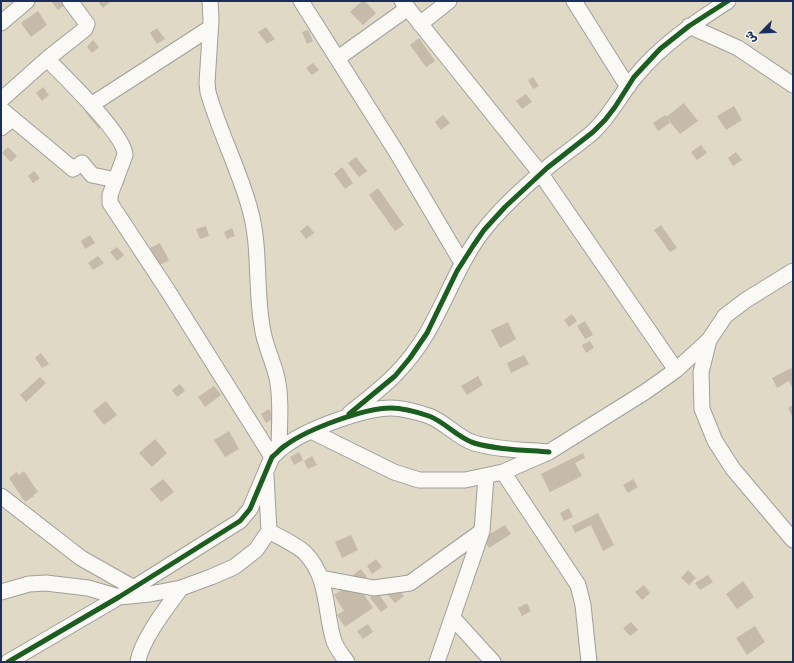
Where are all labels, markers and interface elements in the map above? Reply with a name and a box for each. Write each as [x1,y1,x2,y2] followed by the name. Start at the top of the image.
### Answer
[742,12,782,52] north arrow
[741,29,760,46] text: ش

